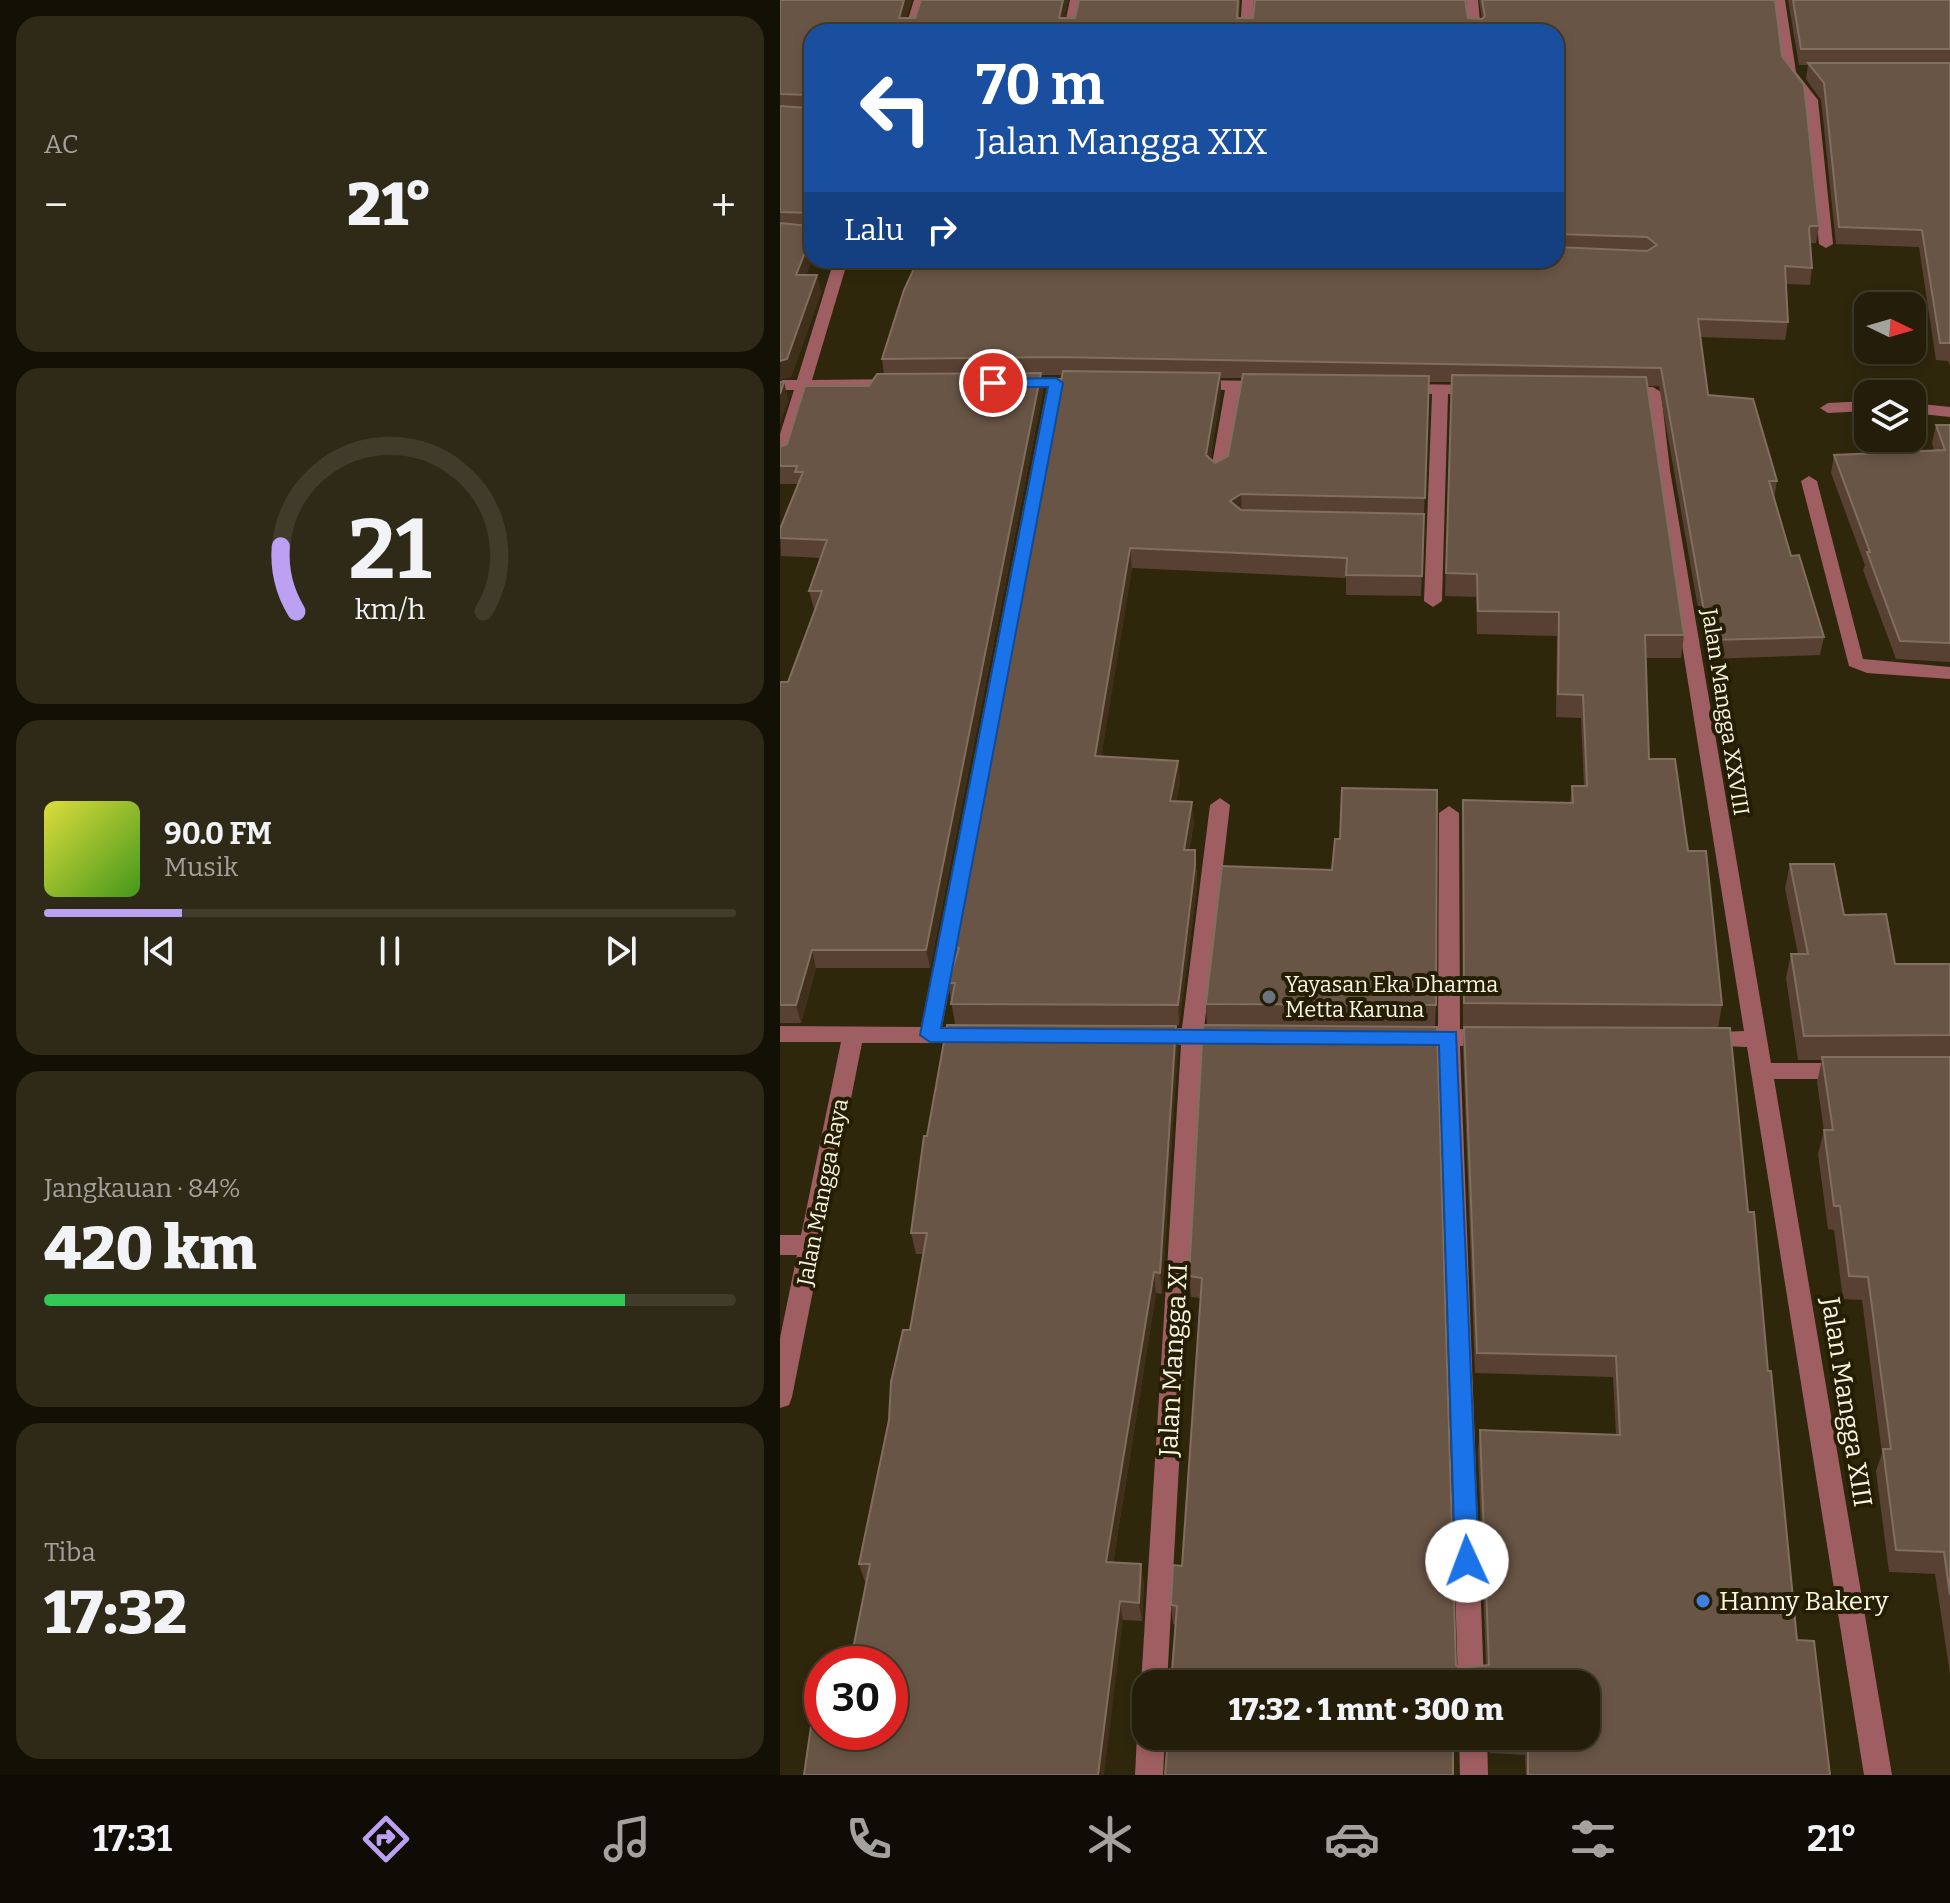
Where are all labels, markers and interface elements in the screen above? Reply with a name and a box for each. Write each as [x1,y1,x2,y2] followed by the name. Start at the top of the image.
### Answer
[976,52,1104,119] text: 70 m
[844,56,948,160] icon: left
[976,120,1268,164] text: Jalan Mangga XIX
[44,129,79,160] text: AC
[347,169,432,241] text: 21°
[44,179,68,232] text: −
[711,179,736,232] text: +
[920,208,964,252] icon: right
[844,212,904,248] text: Lalu
[1854,292,1926,364] north arrow
[1854,292,1926,452] map controls
[959,349,1027,417] pin
[971,361,1015,405] icon: arrive
[1854,380,1926,452] button: layers
[349,499,431,599] text: 21
[355,592,426,627] text: km/h
[1696,606,1755,817] street label: Jalan Mangga XXVIII
[164,816,272,852] text: 90.0 FM
[164,852,238,883] text: Musik
[137,929,181,973] icon: previous
[368,929,412,973] icon: pause
[599,929,643,973] icon: next
[1285,971,1498,1023] place label: Yayasan Eka Dharma Metta Karuna
[1260,988,1278,1006] marker: Yayasan Eka Dharma Metta Karuna
[791,1096,854,1289] street label: Jalan Mangga Raya
[44,1173,241,1204] text: Jangkauan · 84%
[44,1213,257,1285] text: 420 km
[1153,1263,1194,1458] street label: Jalan Mangga XI
[1814,1294,1878,1509] street label: Jalan Mangga XIII
[1425,1519,1509,1603] position arrow
[44,1537,96,1568] text: Tiba
[44,1577,187,1649] text: 17:32
[1719,1586,1889,1617] place label: Hanny Bakery
[1694,1592,1712,1610] marker: Hanny Bakery
[804,1646,908,1750] speed limit sign: 30
[1229,1692,1503,1728] text: 17:32 · 1 mnt · 300 m
[358,1811,414,1867] icon: directions
[599,1811,655,1867] icon: music
[841,1811,897,1867] icon: phone
[1082,1811,1138,1867] icon: climate
[1324,1811,1380,1867] icon: car
[1565,1811,1621,1867] icon: filters
[93,1817,172,1861] text: 17:31
[1807,1817,1857,1861] text: 21°

